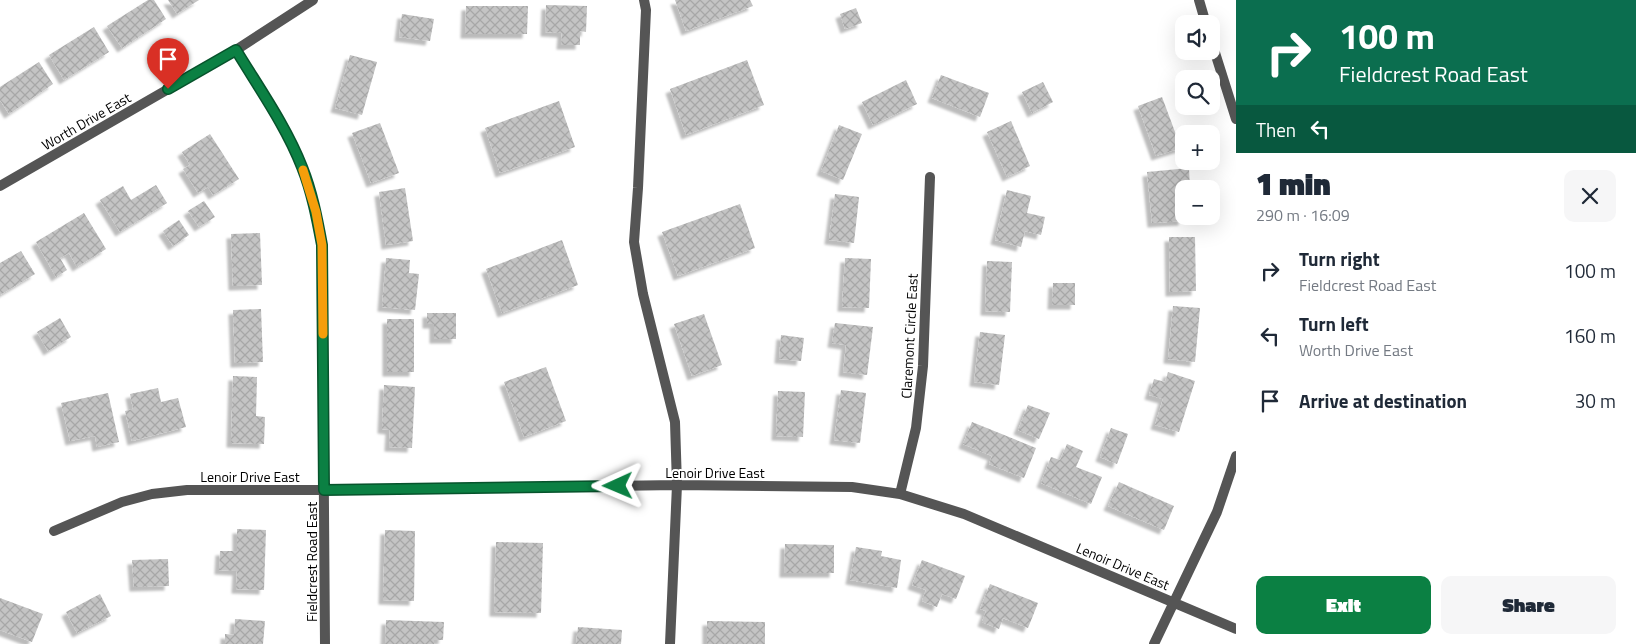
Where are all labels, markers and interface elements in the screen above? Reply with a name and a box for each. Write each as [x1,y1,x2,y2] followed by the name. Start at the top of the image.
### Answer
[1339,9,1435,63] text: 100 m
[1175,15,1220,225] map controls
[1175,15,1220,60] button: sound
[1256,20,1321,85] icon: right
[147,38,189,89] pin
[154,45,182,73] icon: arrive
[1339,57,1528,91] text: Fieldcrest Road East
[1175,70,1220,115] button: search
[38,87,135,155] street label: Worth Drive East
[1256,115,1296,144] text: Then
[1306,115,1334,143] icon: left
[1175,125,1220,170] button: +
[1256,161,1331,207] text: 1 min
[1564,170,1616,222] button: close
[1175,180,1220,225] button: −
[1256,203,1350,227] text: 290 m · 16:09
[1299,244,1380,273] text: Turn right
[1564,256,1616,285] text: 100 m
[1256,257,1284,285] icon: right
[895,273,923,399] street label: Claremont Circle East
[1299,273,1436,297] text: Fieldcrest Road East
[1299,309,1369,338] text: Turn left
[1564,321,1616,350] text: 160 m
[1256,322,1284,350] icon: left
[1299,338,1413,362] text: Worth Drive East
[1299,386,1467,415] text: Arrive at destination
[1575,386,1616,415] text: 30 m
[1256,387,1284,415] icon: arrive
[591,459,643,511] position arrow
[665,462,765,483] street label: Lenoir Drive East
[200,466,300,487] street label: Lenoir Drive East
[301,502,322,622] street label: Fieldcrest Road East
[1073,537,1173,595] street label: Lenoir Drive East
[1256,576,1431,634] button: Exit
[1441,576,1616,634] button: Share

